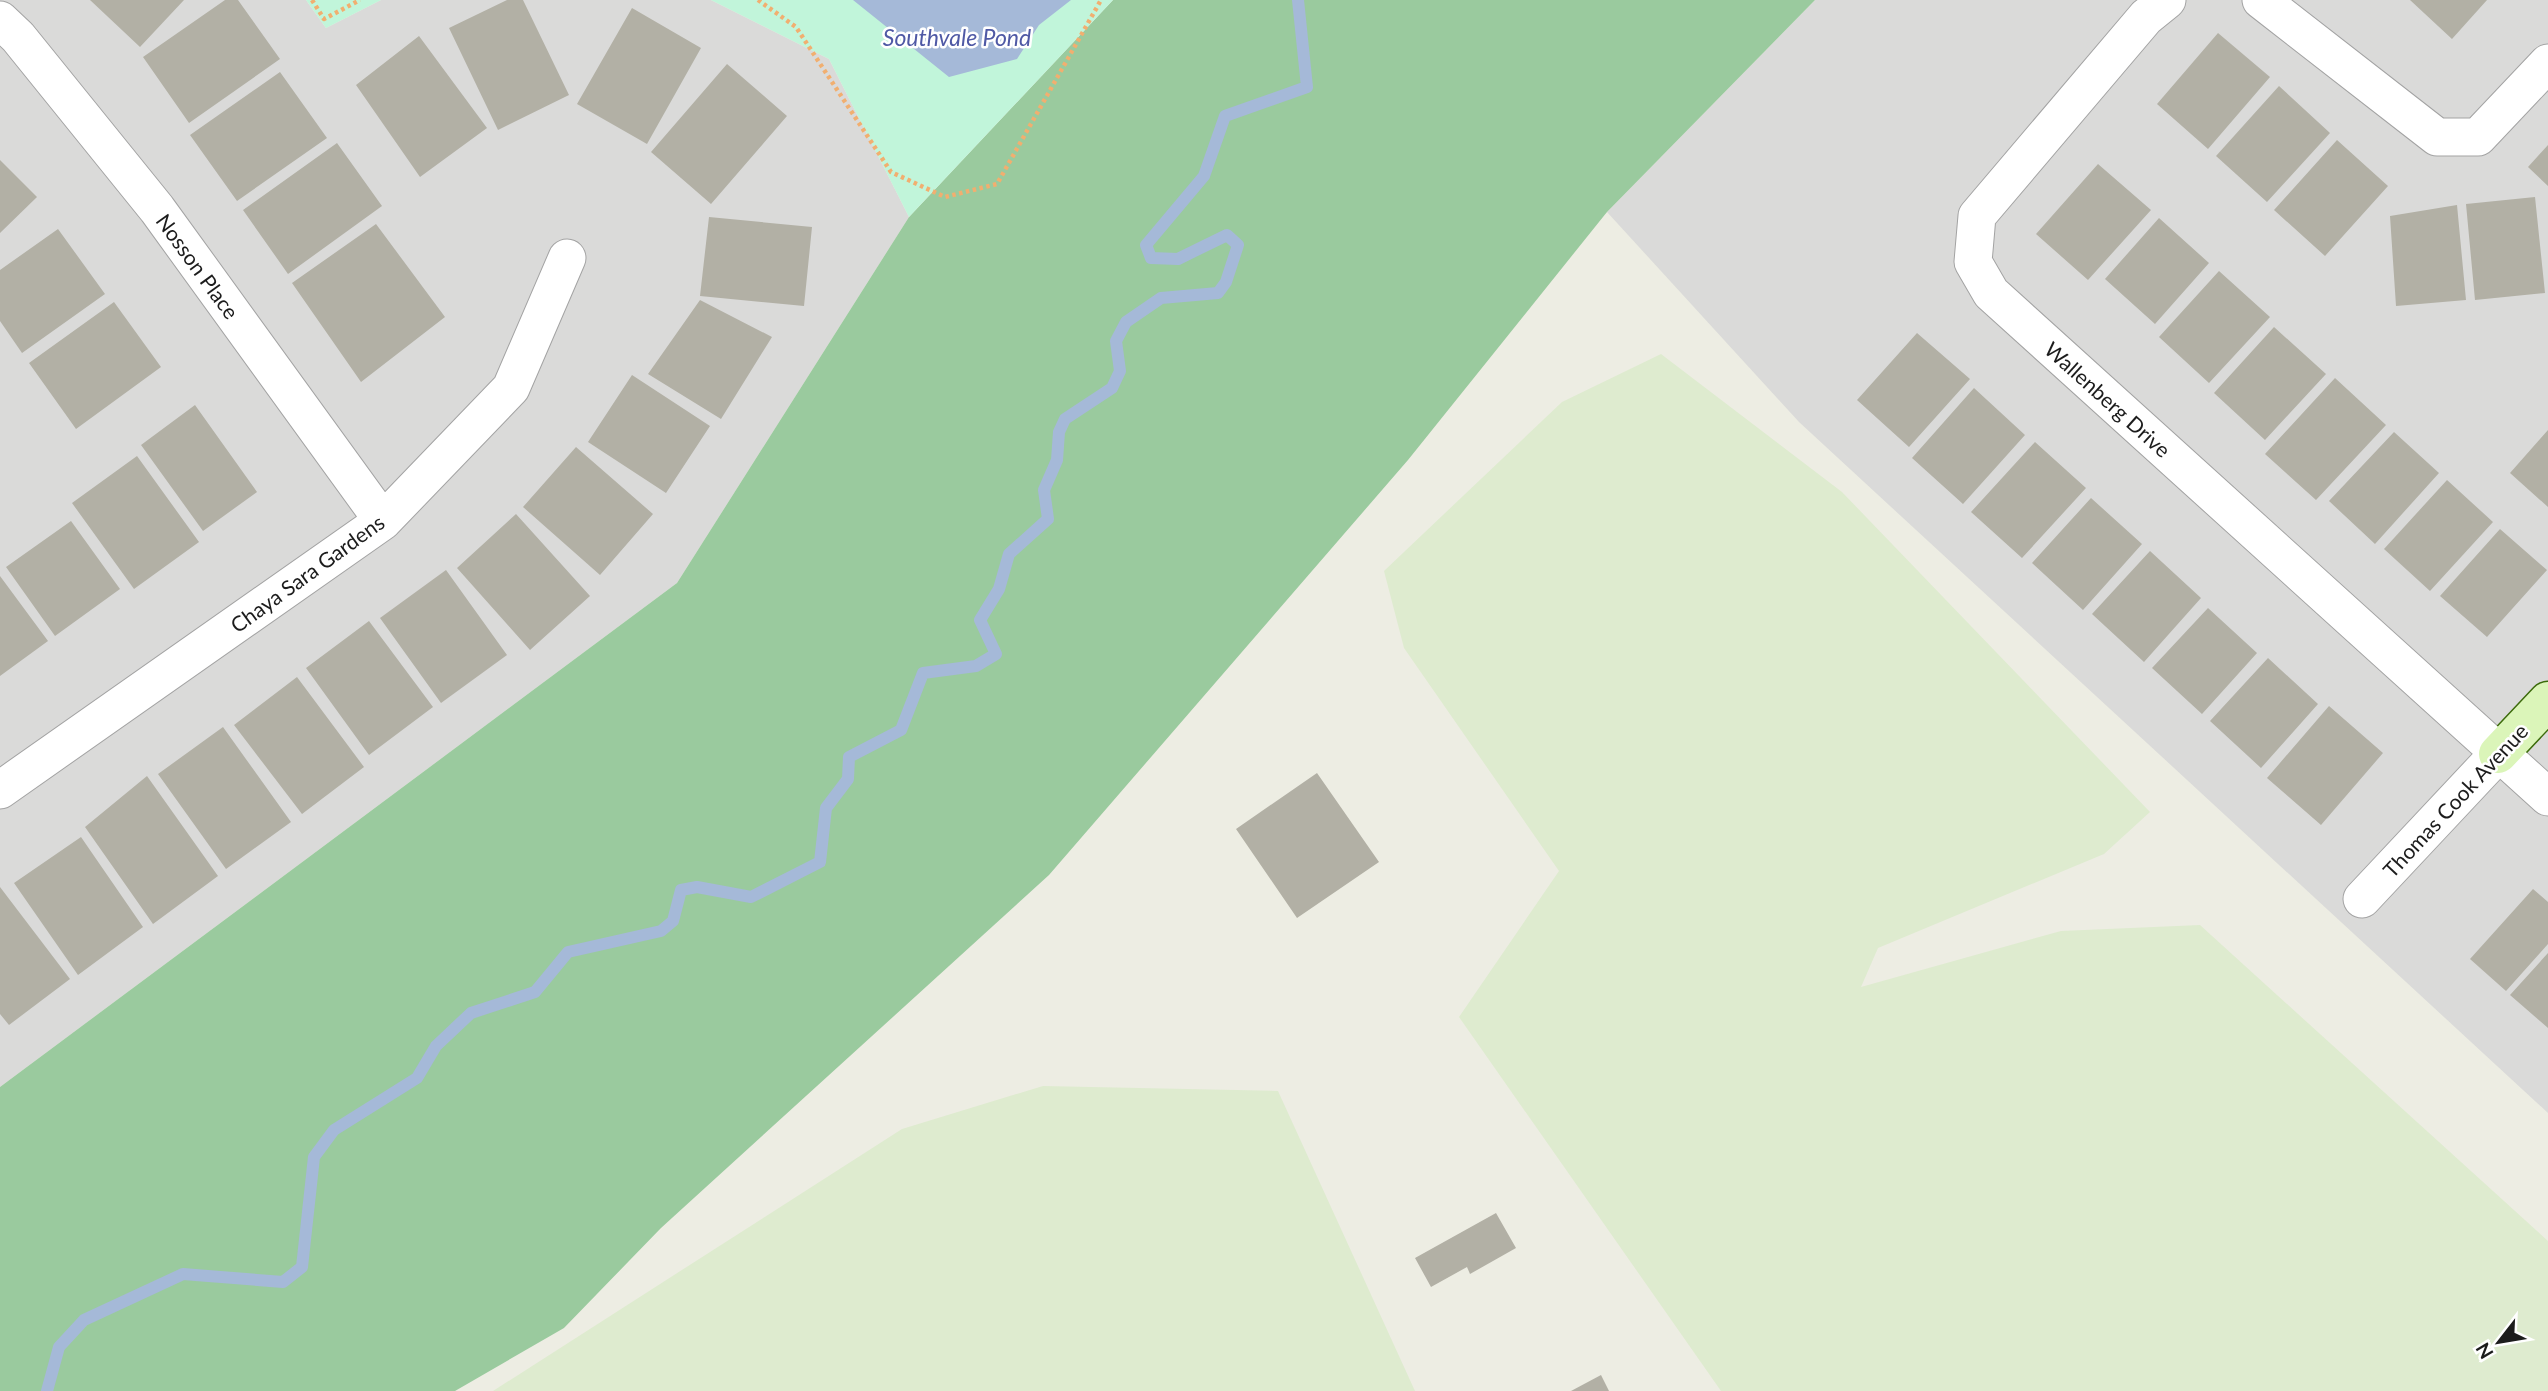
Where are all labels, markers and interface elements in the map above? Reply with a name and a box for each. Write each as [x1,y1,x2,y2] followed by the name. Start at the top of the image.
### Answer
[883,23,1031,51] water label: Southvale Pond
[152,209,244,323] street label: Nosson Place
[2040,336,2176,462] street label: Wallenberg Drive
[225,509,389,637] street label: Chaya Sara Gardens
[2377,718,2533,882] street label: Thomas Cook Avenue
[2464,1307,2534,1377] north arrow
[2470,1339,2498,1363] text: N

